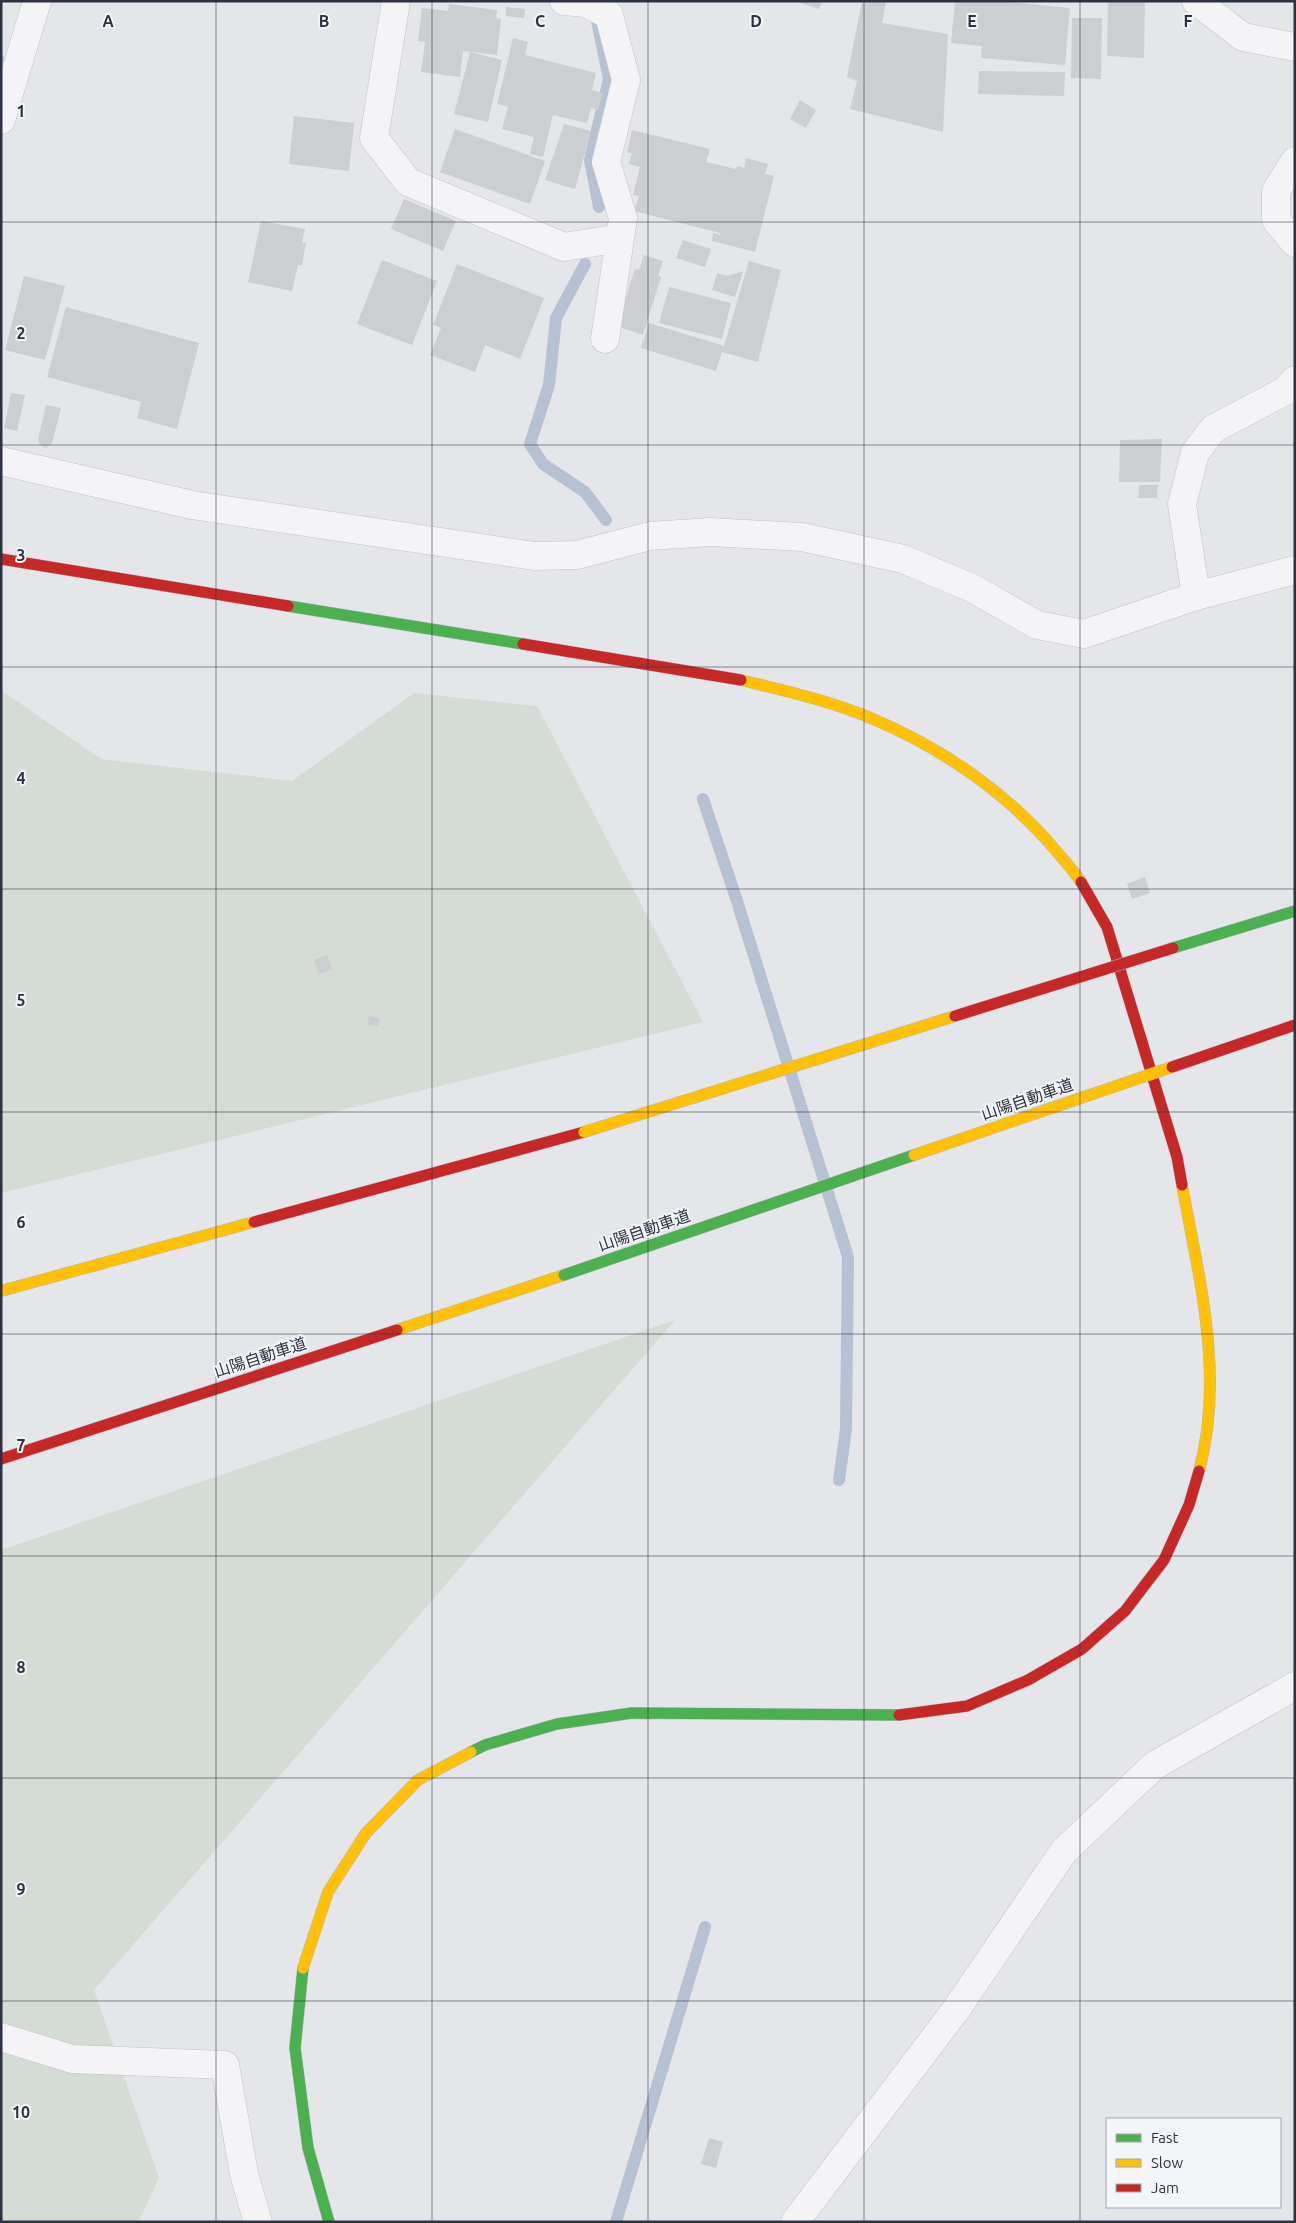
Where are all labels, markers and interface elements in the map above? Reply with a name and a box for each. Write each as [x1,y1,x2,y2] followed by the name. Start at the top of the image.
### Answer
[102,12,114,30] text: A
[319,12,329,30] text: B
[535,12,545,30] text: C
[750,12,762,30] text: D
[967,12,977,30] text: E
[1184,12,1193,30] text: F
[16,102,26,120] text: 1
[16,324,26,342] text: 2
[16,546,26,564] text: 3
[16,769,26,787] text: 4
[16,991,26,1009] text: 5
[979,1075,1075,1123] street label: 山陽自動車道
[596,1206,692,1254] street label: 山陽自動車道
[16,1213,26,1231] text: 6
[212,1334,308,1380] street label: 山陽自動車道
[16,1436,26,1454] text: 7
[16,1658,26,1676] text: 8
[16,1880,26,1898] text: 9
[12,2103,30,2121] text: 10
[1106,2118,1281,2208] legend
[1151,2129,1179,2146] text: Fast
[1151,2154,1184,2171] text: Slow
[1151,2179,1179,2196] text: Jam

